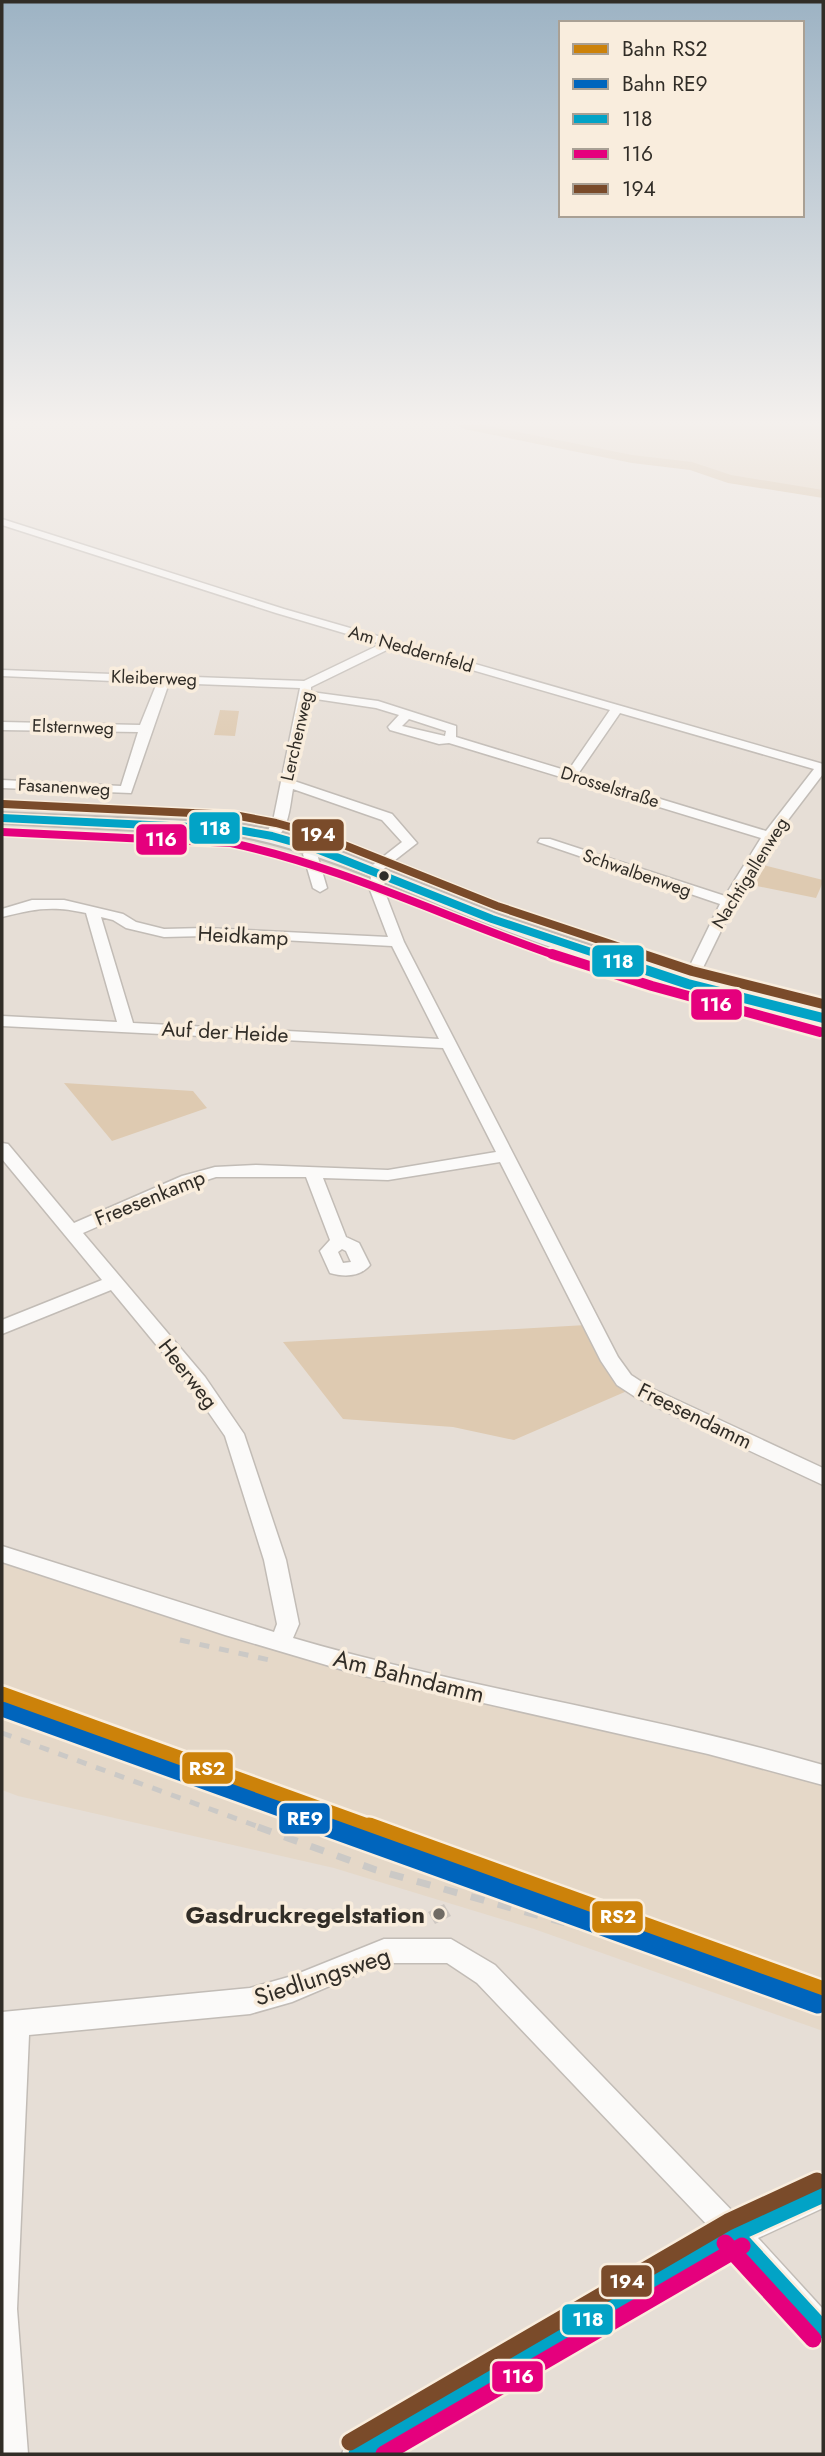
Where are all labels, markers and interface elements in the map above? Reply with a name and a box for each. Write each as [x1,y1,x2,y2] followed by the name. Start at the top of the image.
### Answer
[559,21,804,217] legend
[622,34,707,64] text: Bahn RS2
[622,69,708,99] text: Bahn RE9
[622,104,652,134] text: 118
[622,139,653,169] text: 116
[622,174,656,204] text: 194
[346,619,476,679] street label: Am Neddernfeld
[111,664,197,692] street label: Kleiberweg
[274,689,320,783] street label: Lerchenweg
[32,713,114,741] street label: Elsternweg
[558,760,662,814] street label: Drosselstraße
[17,772,111,802] street label: Fasanenweg
[188,811,241,845] line badge: 118
[705,812,795,934] street label: Nachtigallenweg
[199,815,231,842] text: 118
[291,818,345,852] line badge: 194
[300,821,336,848] text: 194
[135,823,188,856] line badge: 116
[145,826,177,853] text: 116
[579,842,695,904] street label: Schwalbenweg
[377,869,391,883] unlabelled marker
[197,919,289,953] street label: Heidkamp
[591,944,645,978] line badge: 118
[602,948,634,975] text: 118
[690,988,743,1021] line badge: 116
[700,991,732,1018] text: 116
[161,1014,289,1050] street label: Auf der Heide
[90,1162,210,1234] street label: Freesenkamp
[151,1333,225,1415] street label: Heerweg
[633,1375,757,1457] street label: Freesendamm
[330,1640,488,1712] street label: Am Bahndamm
[181,1751,234,1785] line badge: RS2
[189,1755,225,1782] text: RS2
[278,1802,331,1835] line badge: RE9
[287,1805,323,1832] text: RE9
[186,1897,425,1932] place label: Gasdruckregelstation
[591,1900,644,1934] line badge: RS2
[600,1903,636,1930] text: RS2
[431,1906,447,1922] marker: Gasdruckregelstation
[249,1938,395,2014] street label: Siedlungsweg
[600,2264,653,2298] line badge: 194
[609,2268,645,2295] text: 194
[561,2303,614,2336] line badge: 118
[572,2306,604,2333] text: 118
[491,2360,544,2393] line badge: 116
[502,2363,534,2390] text: 116

